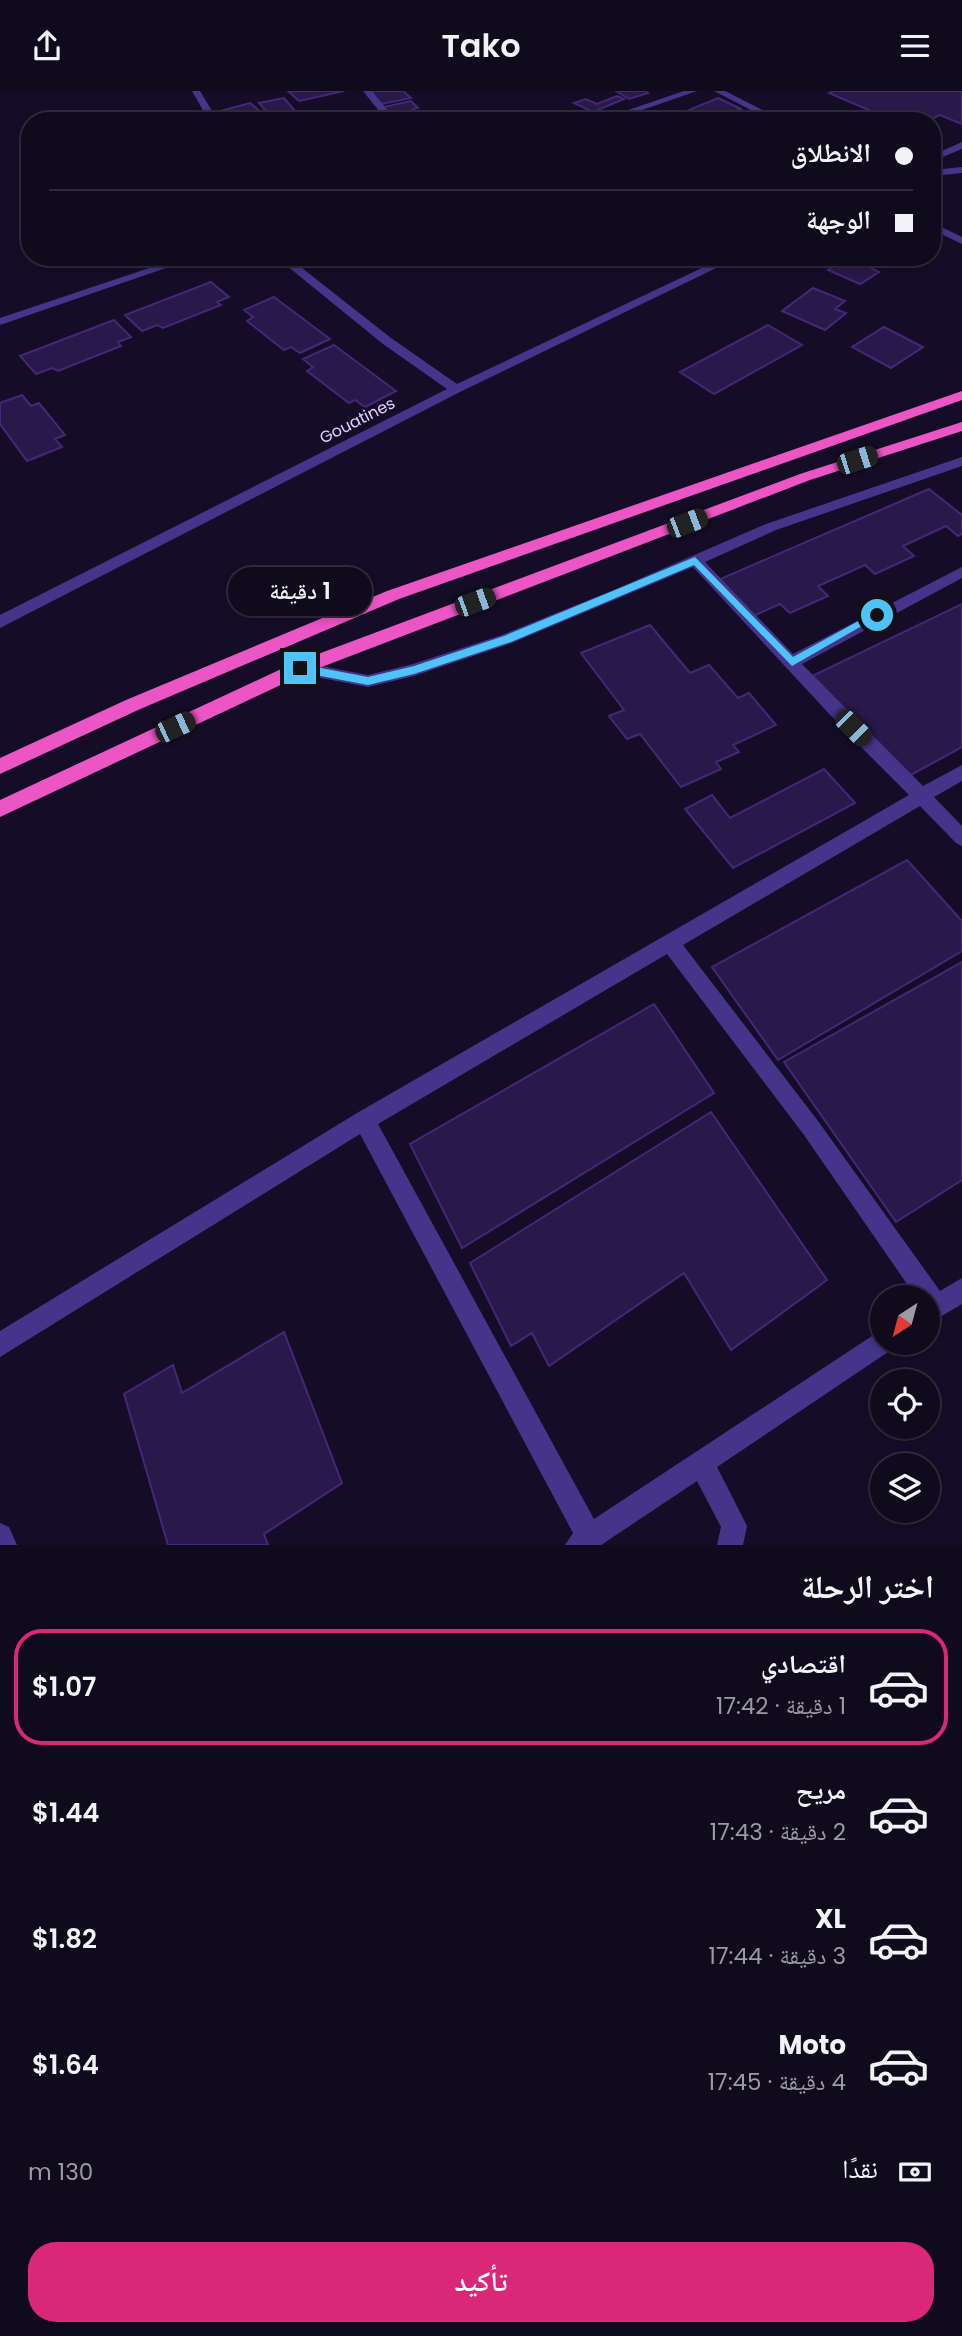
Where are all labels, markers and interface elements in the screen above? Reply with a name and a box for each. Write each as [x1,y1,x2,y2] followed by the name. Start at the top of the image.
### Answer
[441,23,521,68] text: Tako
[28,27,66,65] icon: share
[896,27,934,65] icon: menu
[791,135,871,171] text: الانطلاق
[806,202,871,238] text: الوجهة
[315,392,399,449] street label: Gouatines
[834,444,881,476] car
[664,506,711,540] car
[228,567,372,615] callout: 1 دقيقة
[269,575,331,607] text: 1 دقيقة
[452,585,499,619] car
[861,599,893,631] route start
[284,652,316,684] route end
[831,706,876,750] car
[152,709,199,745] car
[870,1285,940,1355] north arrow
[870,1285,940,1523] map controls
[870,1369,940,1439] button: locate
[870,1453,940,1523] button: layers
[801,1564,934,1609] text: اختر الرحلة
[761,1646,846,1682] text: اقتصادي
[867,1656,930,1719] icon: car
[32,1669,96,1705] text: $1.07
[716,1690,846,1722] text: 1 دقيقة · 17:42
[796,1772,846,1808] text: مريح
[867,1782,930,1845] icon: car
[32,1795,100,1831] text: $1.44
[710,1816,846,1848] text: 2 دقيقة · 17:43
[815,1901,846,1937] text: XL
[867,1908,930,1971] icon: car
[32,1921,97,1957] text: $1.82
[709,1940,846,1972] text: 3 دقيقة · 17:44
[778,2027,846,2063] text: Moto
[867,2034,930,2097] icon: car
[32,2047,99,2083] text: $1.64
[708,2066,846,2098] text: 4 دقيقة · 17:45
[842,2151,878,2187] text: نقدًا
[896,2153,934,2191] icon: cash
[28,2156,93,2188] text: 130 m
[28,2242,934,2322] button: تأكيد

